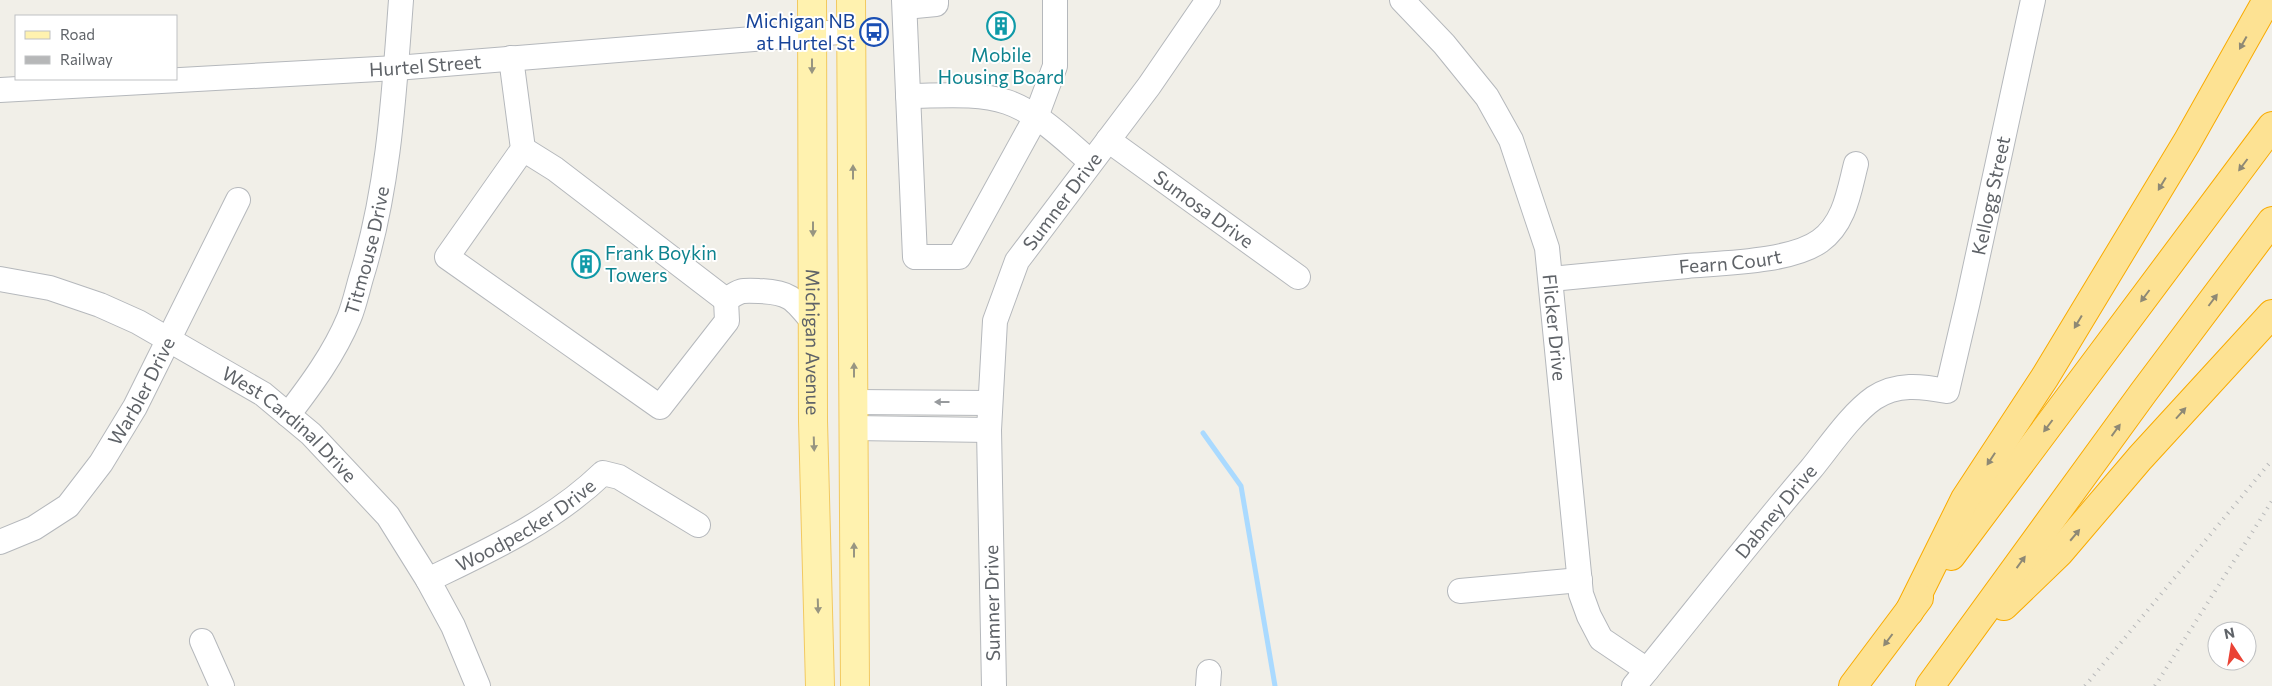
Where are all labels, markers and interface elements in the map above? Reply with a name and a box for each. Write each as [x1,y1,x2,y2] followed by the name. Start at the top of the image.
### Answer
[746,9,855,54] place label: Michigan NB at Hurtel St
[986,11,1016,41] building icon: Mobile Housing Board
[15,15,178,80] legend
[859,17,889,47] bus stop icon: Michigan NB at Hurtel St
[60,25,95,43] text: Road
[2239,35,2247,50] one-way arrow
[938,43,1064,88] place label: Mobile Housing Board
[369,49,482,80] street label: Hurtel Street
[60,50,113,68] text: Railway
[808,58,816,74] one-way arrow
[1966,134,2014,257] street label: Kellogg Street
[1017,148,1106,254] street label: Sumner Drive
[2238,158,2248,172] one-way arrow
[849,164,857,180] one-way arrow
[1150,165,1258,252] street label: Sumosa Drive
[2158,177,2167,190] one-way arrow
[339,184,393,318] street label: Titmouse Drive
[809,221,817,237] one-way arrow
[605,241,717,286] place label: Frank Boykin Towers
[1678,244,1784,278] street label: Fearn Court
[571,249,601,279] building icon: Frank Boykin Towers
[802,269,825,415] street label: Michigan Avenue
[1539,273,1572,382] street label: Flicker Drive
[2140,289,2151,302] one-way arrow
[2208,293,2218,307] one-way arrow
[2073,316,2082,329] one-way arrow
[103,333,179,449] street label: Warbler Drive
[218,361,362,487] street label: West Cardinal Drive
[850,362,858,378] one-way arrow
[933,398,949,406] one-way arrow
[2175,407,2187,419] one-way arrow
[2043,419,2053,433] one-way arrow
[2111,423,2121,437] one-way arrow
[810,436,818,452] one-way arrow
[1986,453,1995,466] one-way arrow
[1730,459,1821,563] street label: Dabney Drive
[452,474,600,576] street label: Woodpecker Drive
[2069,529,2080,542] one-way arrow
[850,542,858,558] one-way arrow
[979,545,1004,661] street label: Sumner Drive
[2016,555,2026,569] one-way arrow
[815,598,823,614] one-way arrow
[2207,621,2257,671] north arrow
[2222,623,2236,642] text: N
[1883,633,1893,647] one-way arrow

